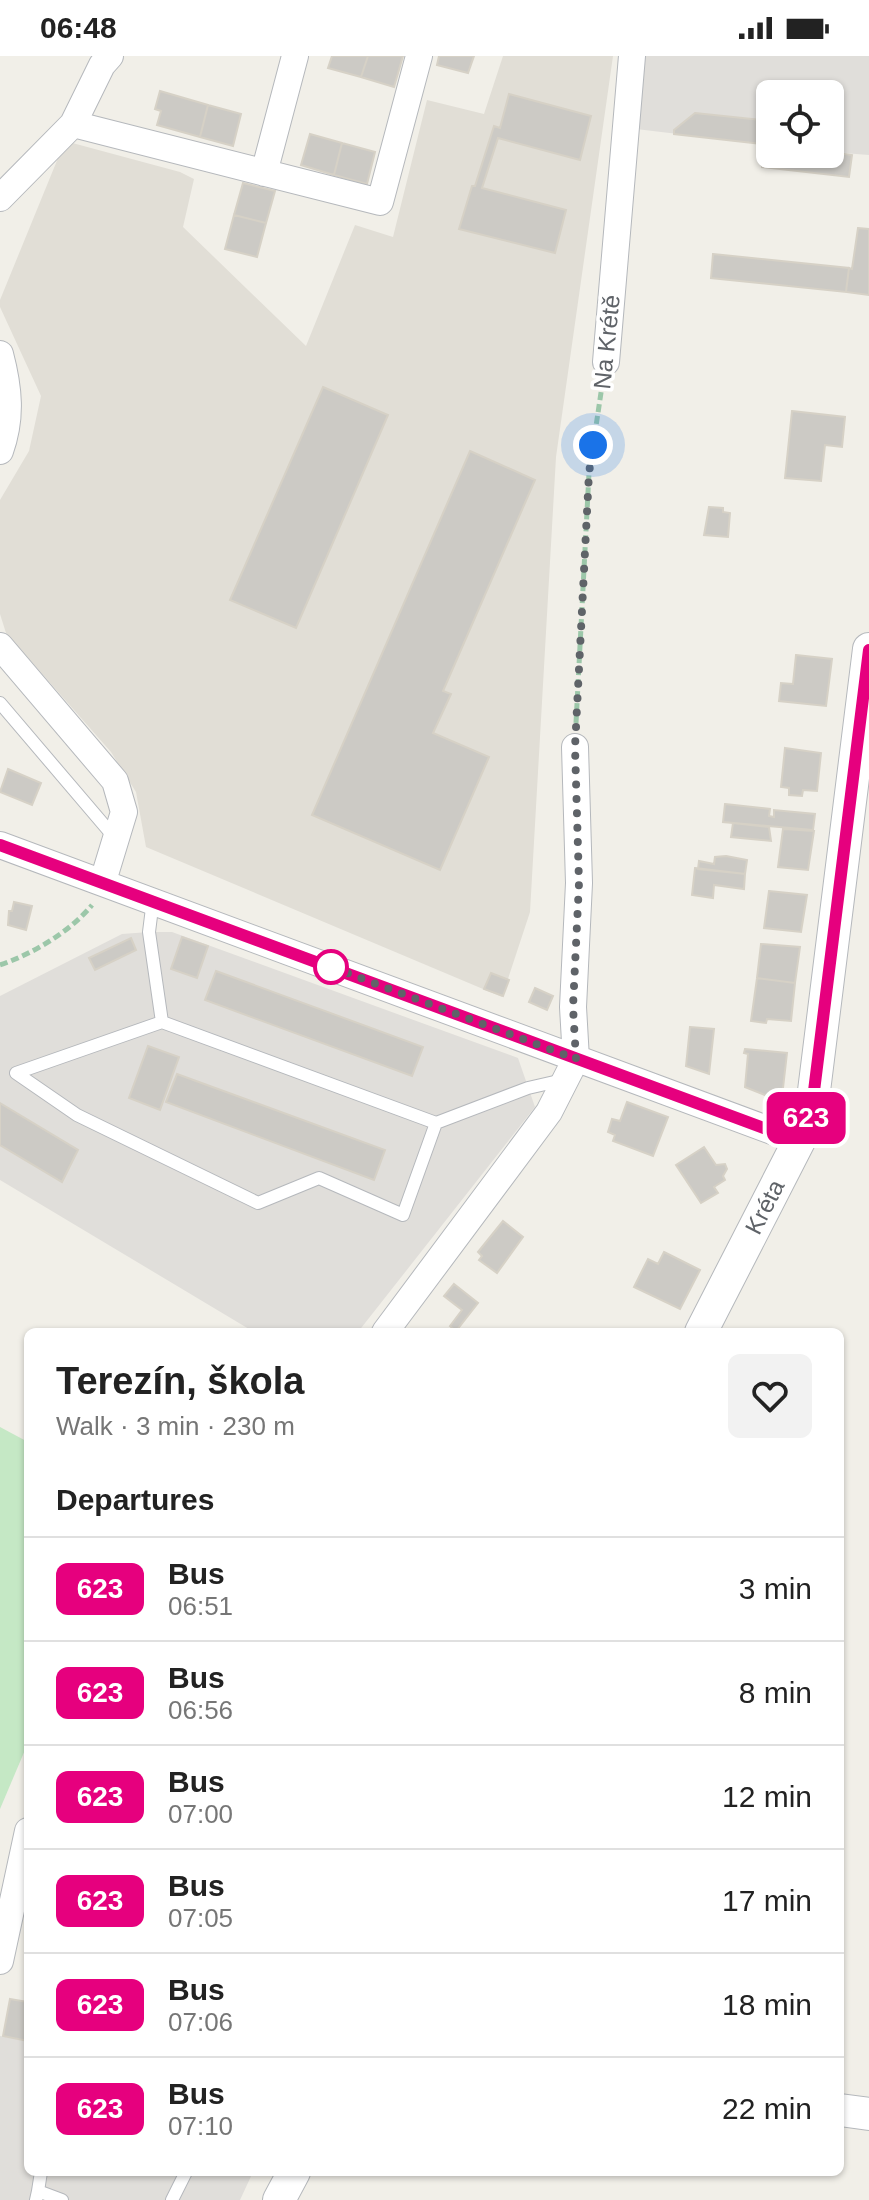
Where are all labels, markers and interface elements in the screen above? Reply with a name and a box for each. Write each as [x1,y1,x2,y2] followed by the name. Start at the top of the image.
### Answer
[40,11,117,44] text: 06:48
[756,80,844,168] map controls
[756,80,844,168] button: locate
[588,293,625,390] street label: Na Krétě
[573,425,613,465] your location
[314,950,348,984] unlabelled marker
[760,1092,852,1144] line badge: 623
[783,1102,829,1133] text: 623
[740,1175,790,1238] street label: Kréta
[728,1354,812,1438] button: heart
[56,1360,305,1402] text: Terezín, škola
[56,1411,295,1441] text: Walk · 3 min · 230 m
[56,1483,214,1516] text: Departures
[168,1557,225,1590] text: Bus
[739,1572,812,1605] text: 3 min
[77,1573,123,1604] text: 623
[168,1591,233,1621] text: 06:51
[168,1661,225,1694] text: Bus
[739,1676,812,1709] text: 8 min
[77,1677,123,1708] text: 623
[168,1695,233,1725] text: 06:56
[168,1765,225,1798] text: Bus
[722,1780,812,1813] text: 12 min
[77,1781,123,1812] text: 623
[168,1799,233,1829] text: 07:00
[168,1869,225,1902] text: Bus
[722,1884,812,1917] text: 17 min
[77,1885,123,1916] text: 623
[168,1903,233,1933] text: 07:05
[168,1973,225,2006] text: Bus
[722,1988,812,2021] text: 18 min
[77,1989,123,2020] text: 623
[168,2007,233,2037] text: 07:06
[168,2077,225,2110] text: Bus
[722,2092,812,2125] text: 22 min
[77,2093,123,2124] text: 623
[168,2111,233,2141] text: 07:10

